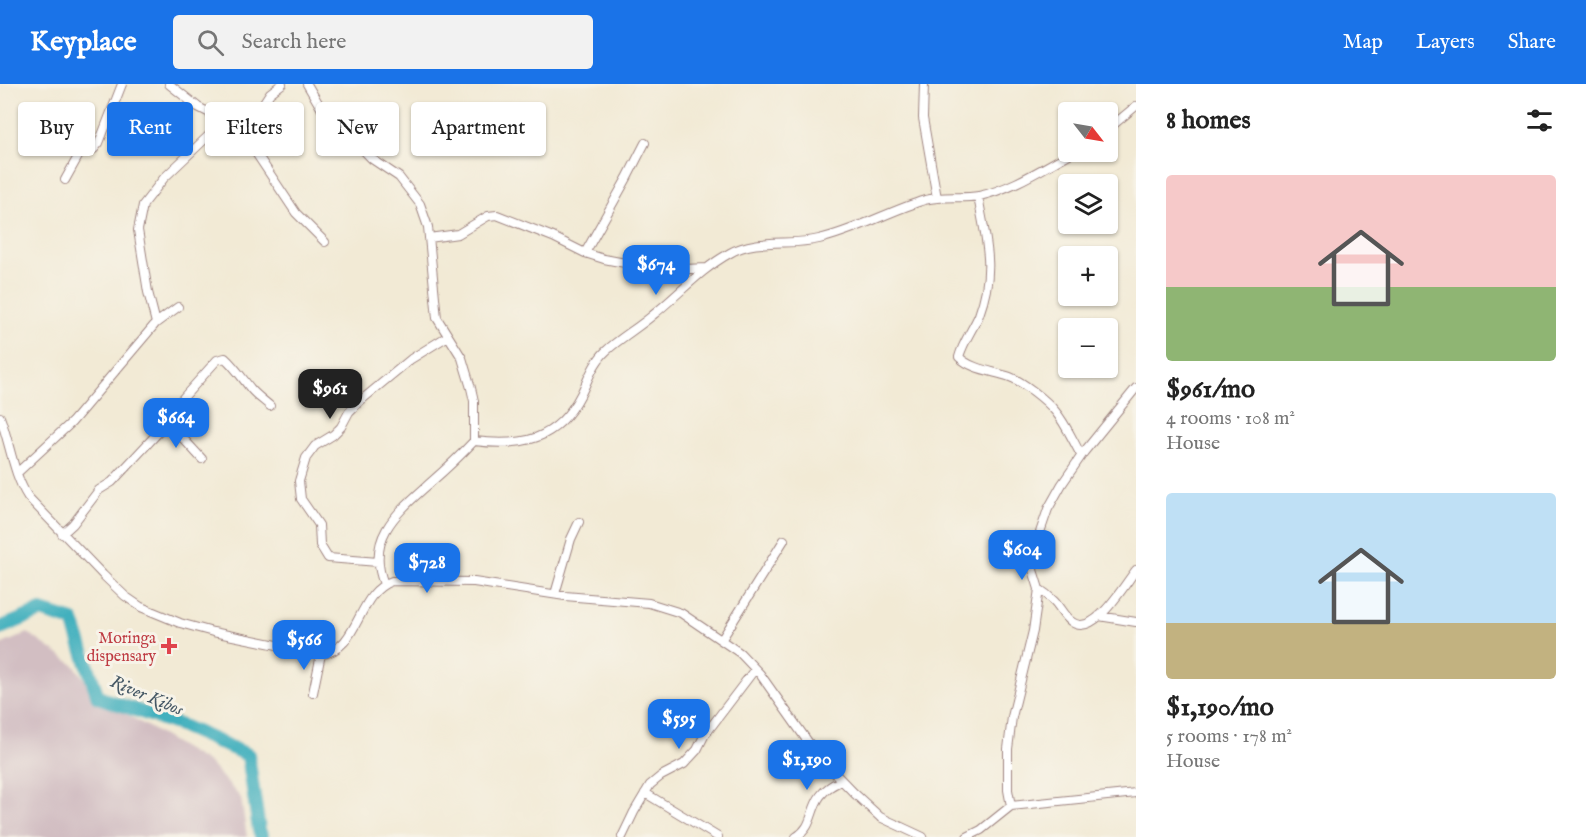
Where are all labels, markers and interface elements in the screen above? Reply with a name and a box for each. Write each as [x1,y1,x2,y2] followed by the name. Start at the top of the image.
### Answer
[173,15,593,69] search box
[30,25,137,60] text: Keyplace
[194,26,227,59] icon: search
[242,28,346,56] text: Search here
[1343,29,1383,56] text: Map
[1416,29,1475,56] text: Layers
[1508,29,1556,56] text: Share
[18,102,95,156] chip: Buy
[107,102,193,156] chip: Rent
[205,102,304,156] chip: Filters
[316,102,399,156] chip: New
[411,102,546,156] chip: Apartment
[1058,102,1118,162] north arrow
[1058,102,1118,378] map controls
[1166,104,1251,137] text: 8 homes
[1523,104,1556,137] icon: filters
[1058,174,1118,234] button: layers
[1307,214,1415,322] icon: home
[620,245,692,296] pin: $674
[1058,246,1118,306] button: +
[637,252,675,277] text: $674
[1058,318,1118,378] button: −
[294,369,366,420] pin: $961
[1166,373,1255,406] text: $961/mo
[312,376,348,401] text: $961
[140,398,212,449] pin: $664
[157,405,195,430] text: $664
[1166,406,1295,431] text: 4 rooms · 108 m²
[1166,431,1220,456] text: House
[986,530,1058,581] pin: $604
[1307,532,1415,640] icon: home
[1002,537,1042,562] text: $604
[391,543,463,594] pin: $728
[408,550,446,575] text: $728
[268,620,340,671] pin: $566
[286,627,322,652] text: $566
[87,629,156,667] place label: Moringa dispensary
[160,637,178,655] marker: Moringa dispensary
[106,671,187,722] water label: River Kibos
[1166,691,1274,724] text: $1,190/mo
[643,699,715,750] pin: $595
[662,706,696,731] text: $595
[1166,724,1292,749] text: 5 rooms · 178 m²
[758,740,856,791] pin: $1,190
[782,747,832,772] text: $1,190
[1166,749,1220,774] text: House

